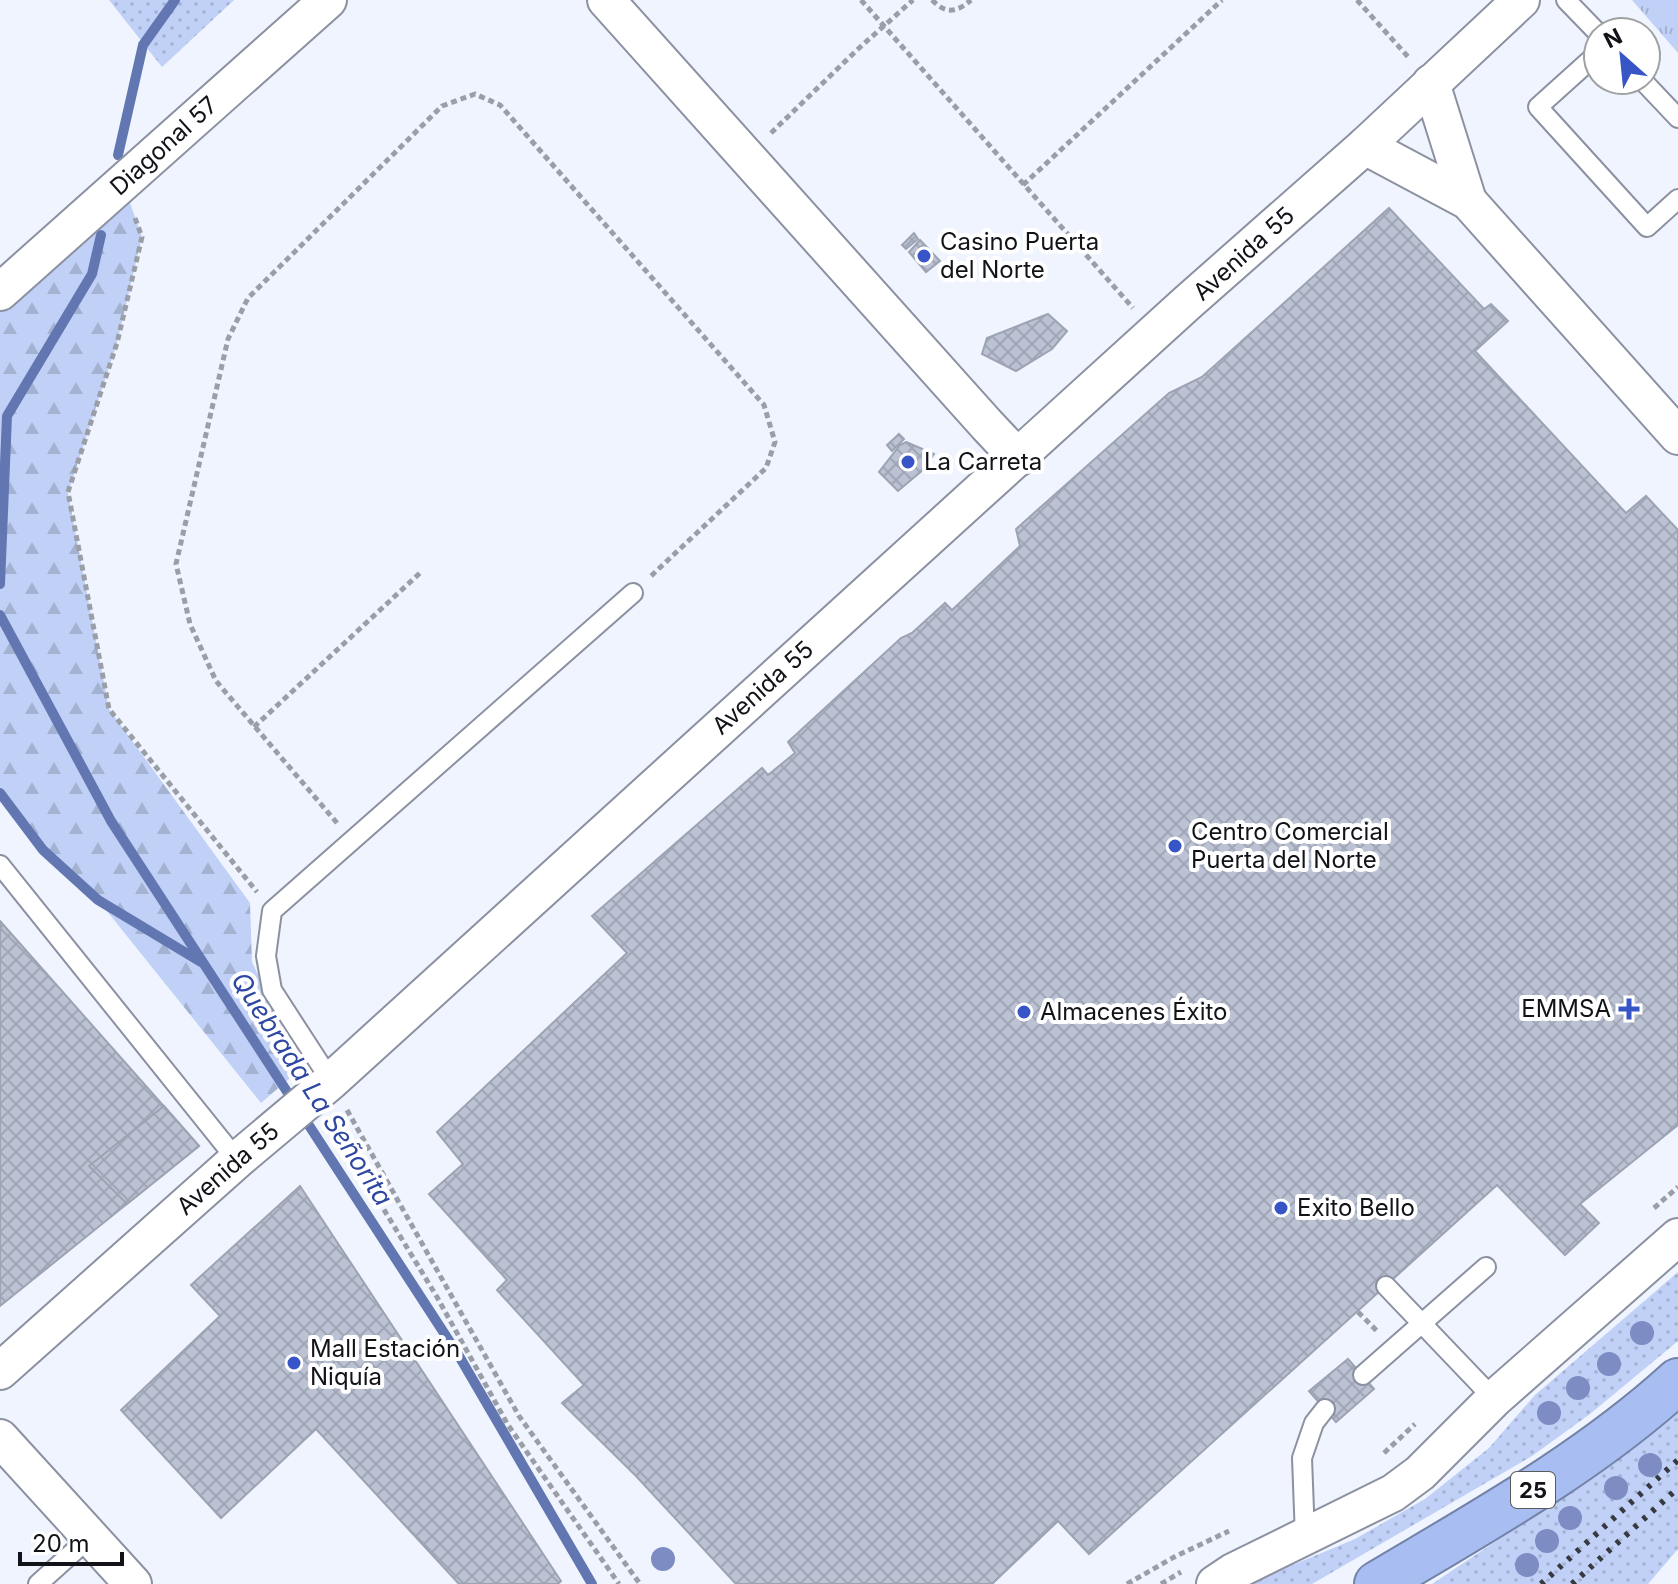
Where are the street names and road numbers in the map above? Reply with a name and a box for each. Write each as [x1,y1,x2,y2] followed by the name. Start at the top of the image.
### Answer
[104,90,223,201] street label: Diagonal 57
[1187,201,1300,307] street label: Avenida 55
[706,635,819,741] street label: Avenida 55
[171,1116,285,1221] street label: Avenida 55
[1511,1472,1555,1508] road number: 25

